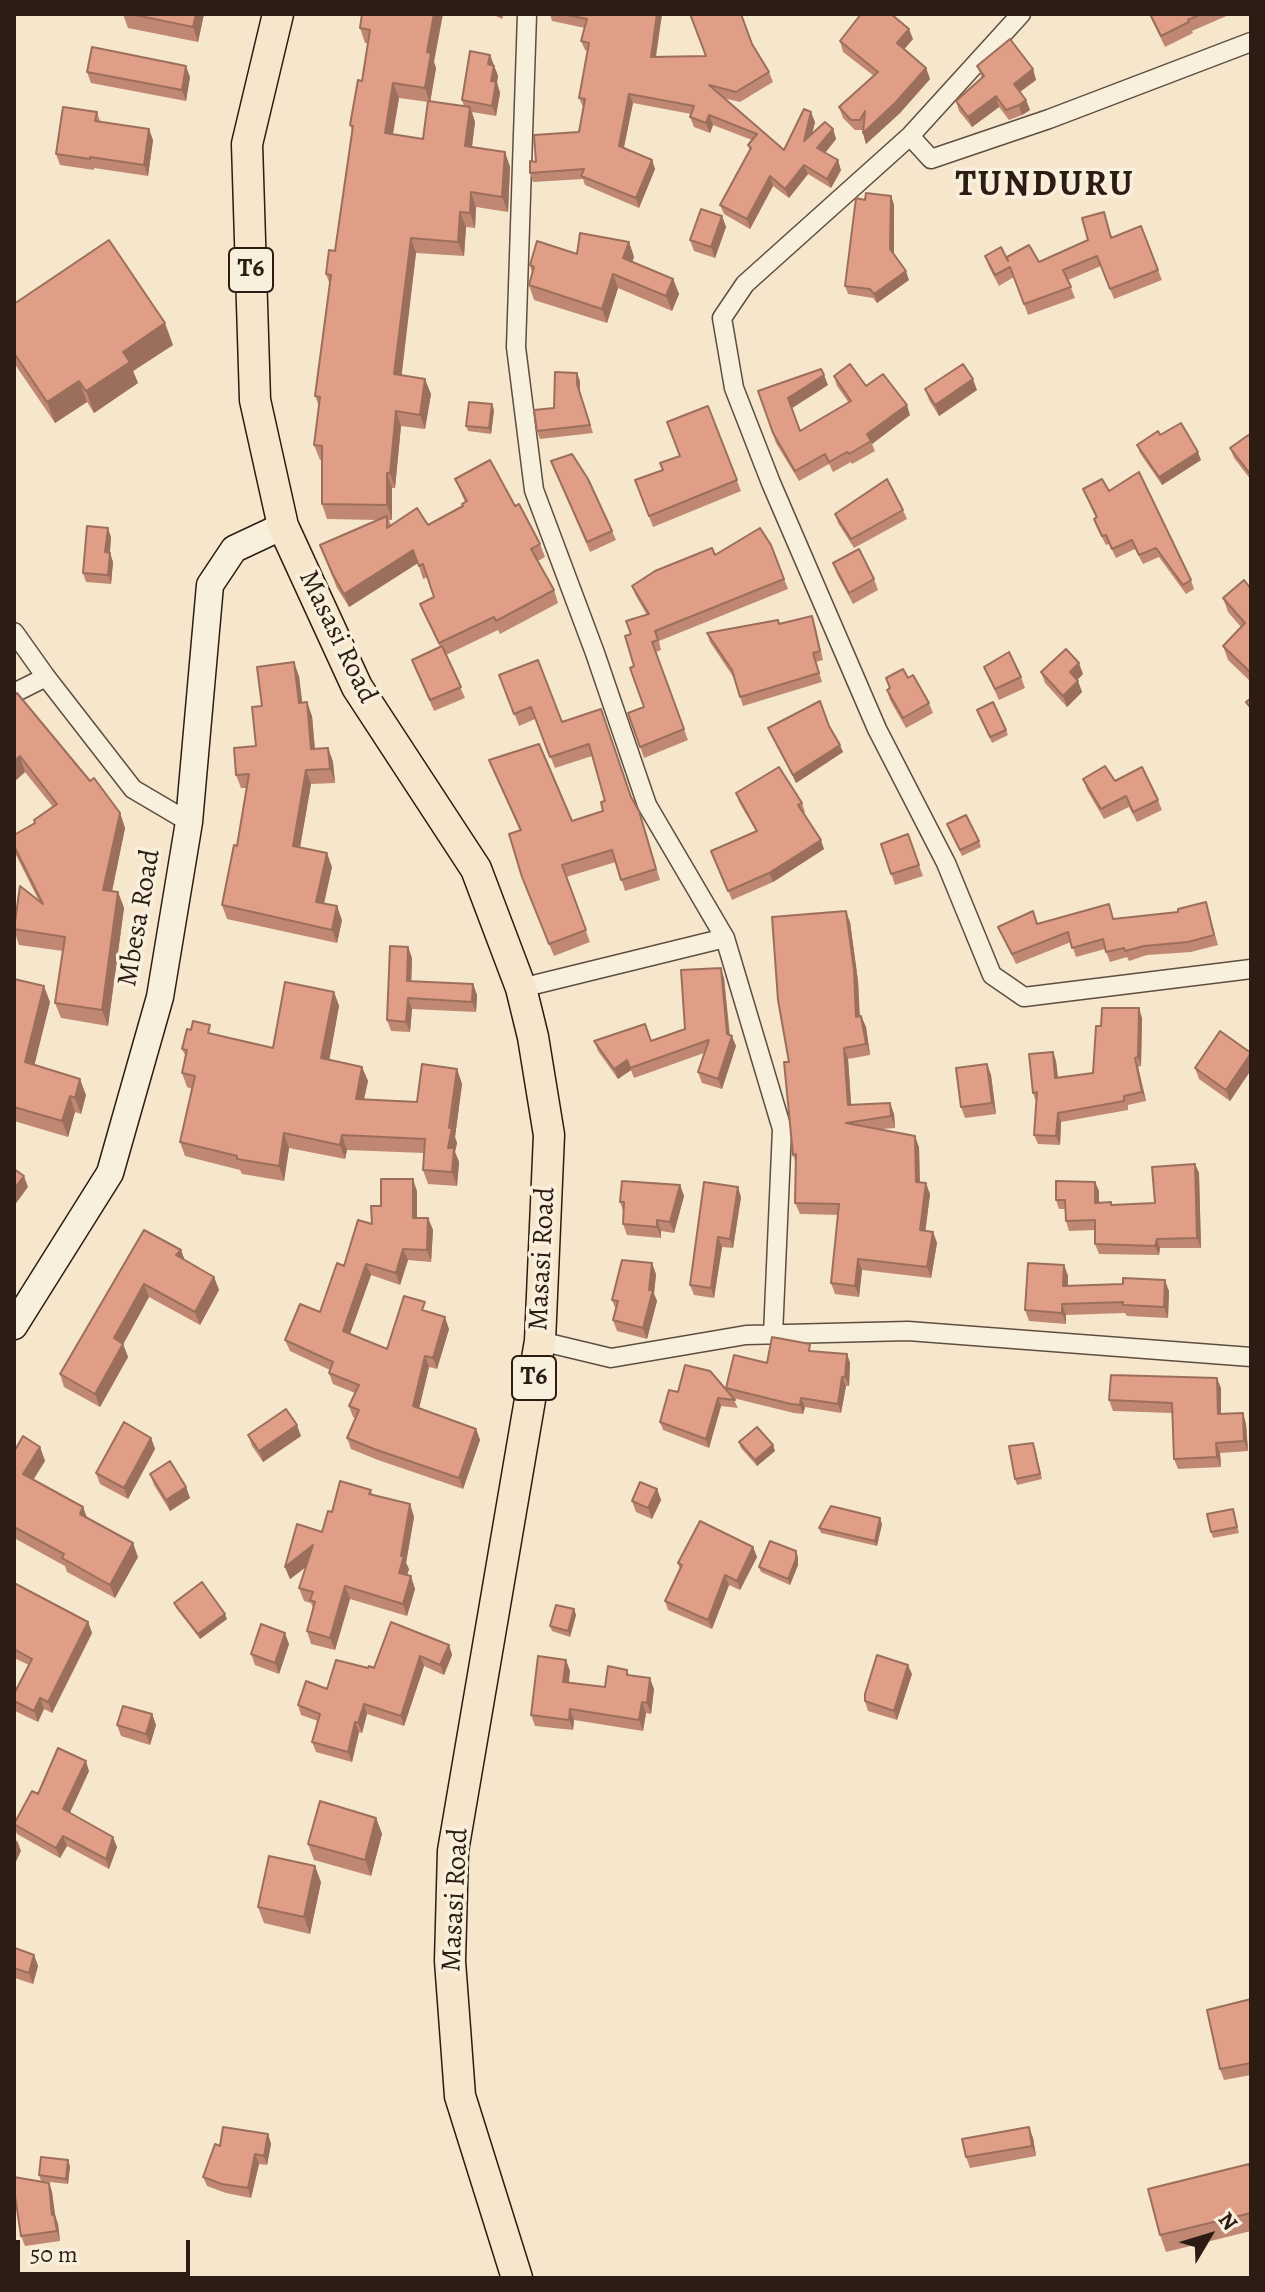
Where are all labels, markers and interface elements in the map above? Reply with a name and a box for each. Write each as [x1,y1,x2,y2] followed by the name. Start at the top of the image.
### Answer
[955,164,1135,208] district label: TUNDURU
[229,248,273,292] road number: T6
[290,565,384,709] street label: Masasi Road
[111,847,169,989] street label: Mbesa Road
[522,1186,564,1332] street label: Masasi Road
[512,1356,556,1400] road number: T6
[435,1827,477,1973] street label: Masasi Road
[1169,2196,1249,2276] north arrow
[1211,2206,1245,2237] text: N
[20,2224,194,2274] scale bar
[30,2238,78,2270] text: 50 m

